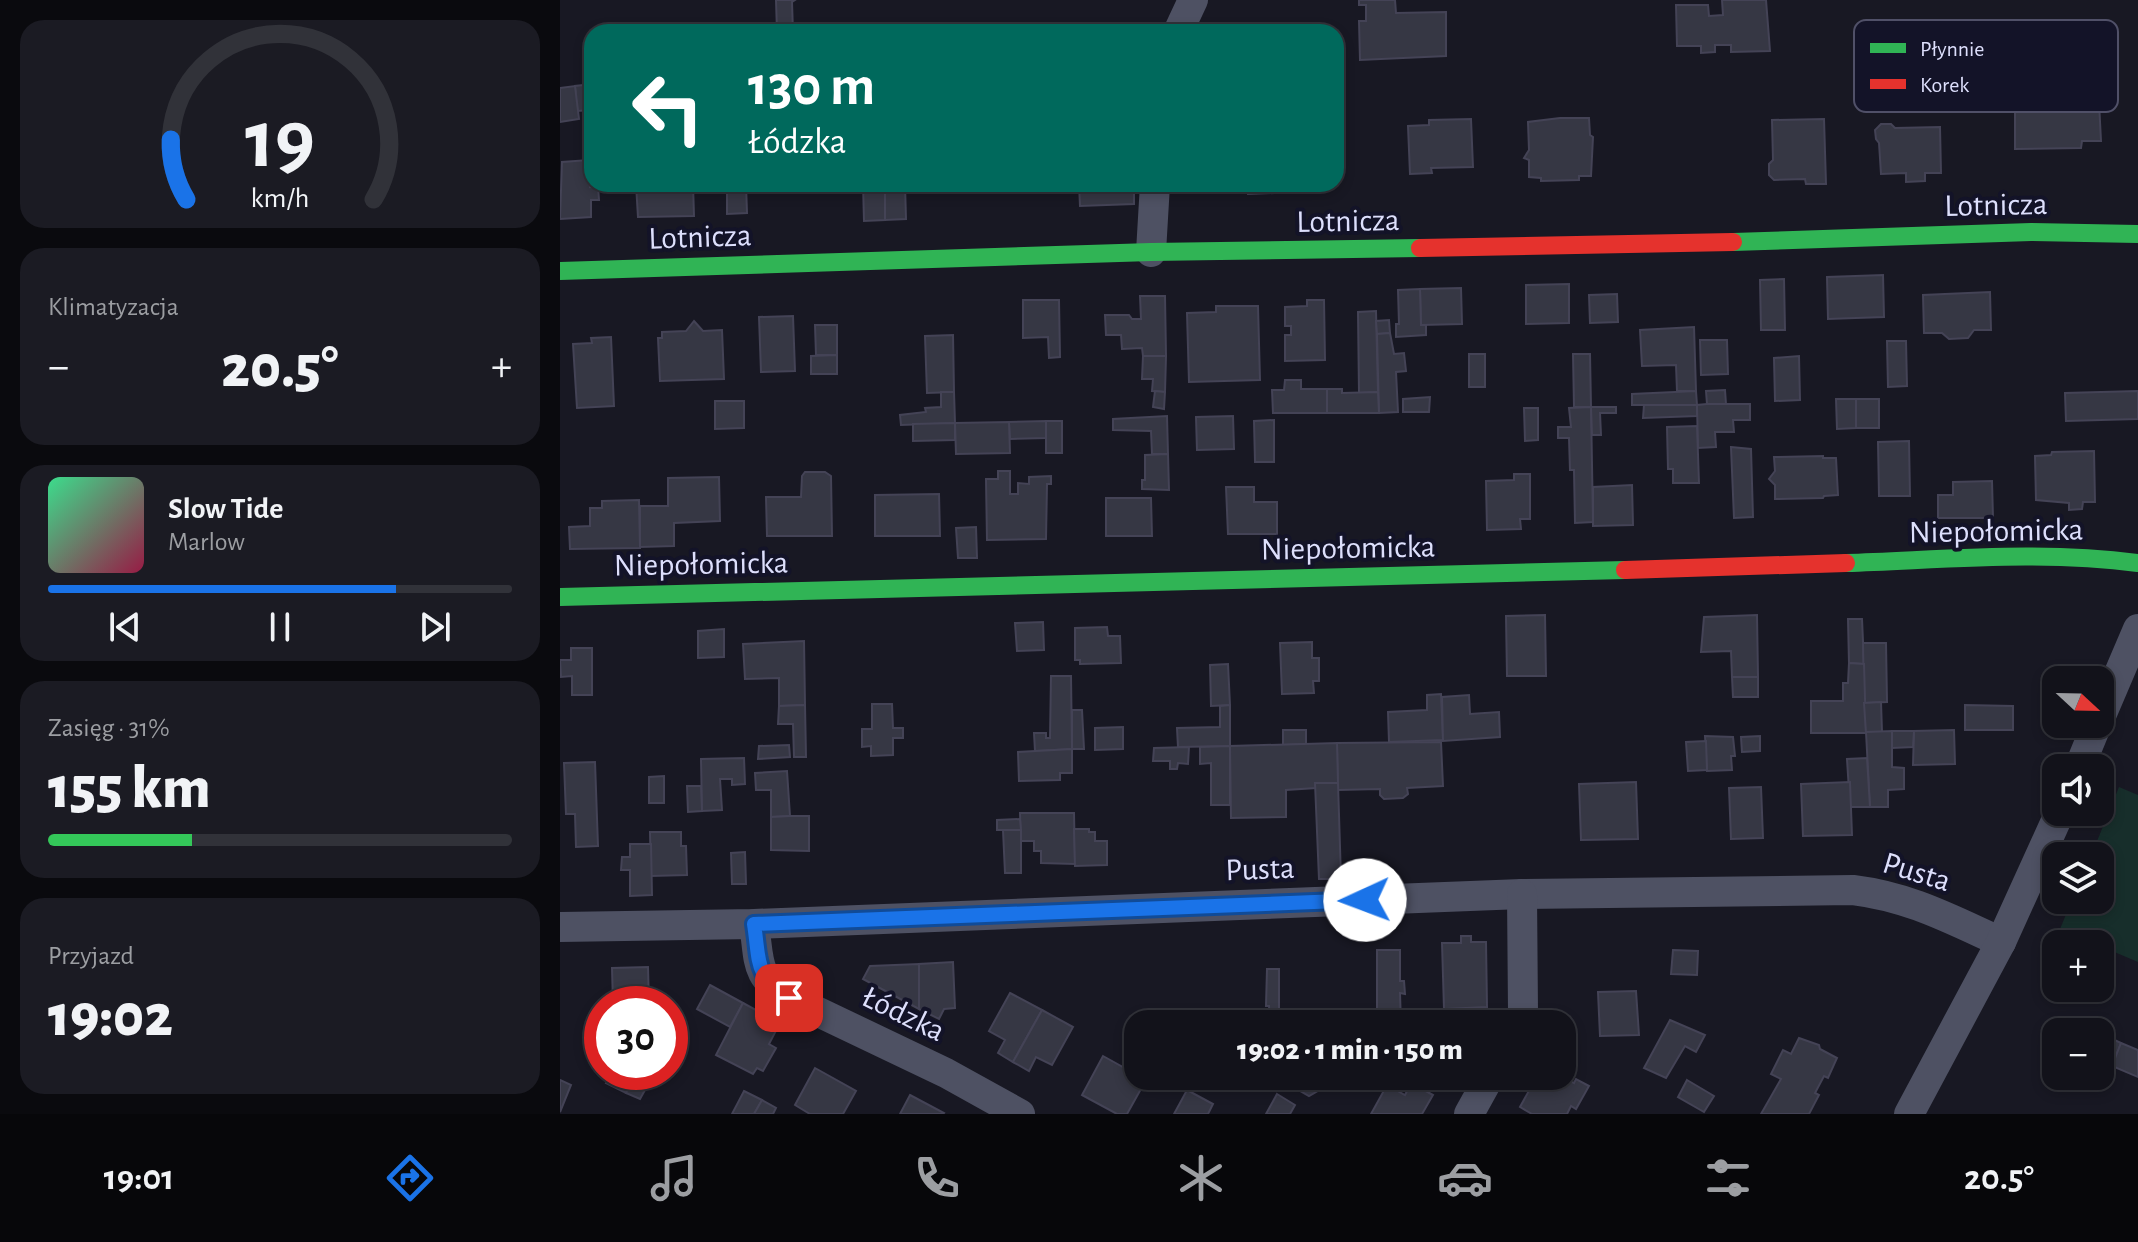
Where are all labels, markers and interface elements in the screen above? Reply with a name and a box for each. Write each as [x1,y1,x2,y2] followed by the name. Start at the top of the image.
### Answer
[1854,20,2118,112] legend
[1920,38,1985,60] text: Płynnie
[616,56,720,160] icon: left
[748,59,875,115] text: 130 m
[1920,74,1969,96] text: Korek
[245,99,315,183] text: 19
[748,124,846,160] text: Łódzka
[251,184,309,213] text: km/h
[1944,188,2048,222] street label: Lotnicza
[1296,204,1400,238] street label: Lotnicza
[648,219,752,255] street label: Lotnicza
[48,294,179,320] text: Klimatyzacja
[221,338,339,398] text: 20.5°
[48,345,69,389] text: −
[491,345,512,389] text: +
[168,494,283,524] text: Slow Tide
[1909,513,2084,549] street label: Niepołomicka
[168,529,245,555] text: Marlow
[1261,530,1436,566] street label: Niepołomicka
[614,546,789,582] street label: Niepołomicka
[103,605,147,649] icon: previous
[258,605,302,649] icon: pause
[413,605,457,649] icon: next
[2042,666,2114,738] north arrow
[2042,666,2114,1090] map controls
[48,715,170,741] text: Zasięg · 31%
[2042,754,2114,826] button: sound
[48,759,211,819] text: 155 km
[2042,842,2114,914] button: layers
[1879,847,1955,897] street label: Pusta
[1225,852,1295,886] street label: Pusta
[1323,858,1407,942] position arrow
[2042,930,2114,1002] button: +
[48,943,134,969] text: Przyjazd
[755,964,823,1032] pin
[767,976,811,1020] icon: arrive
[857,980,950,1047] street label: Łódzka
[584,986,688,1090] speed limit sign: 30
[48,987,173,1047] text: 19:02
[2042,1018,2114,1090] button: −
[1237,1035,1463,1065] text: 19:02 · 1 min · 150 m
[382,1150,438,1206] icon: directions
[646,1150,702,1206] icon: music
[909,1150,965,1206] icon: phone
[1173,1150,1229,1206] icon: climate
[1437,1150,1493,1206] icon: car
[1700,1150,1756,1206] icon: filters
[104,1160,174,1196] text: 19:01
[1964,1160,2034,1196] text: 20.5°

